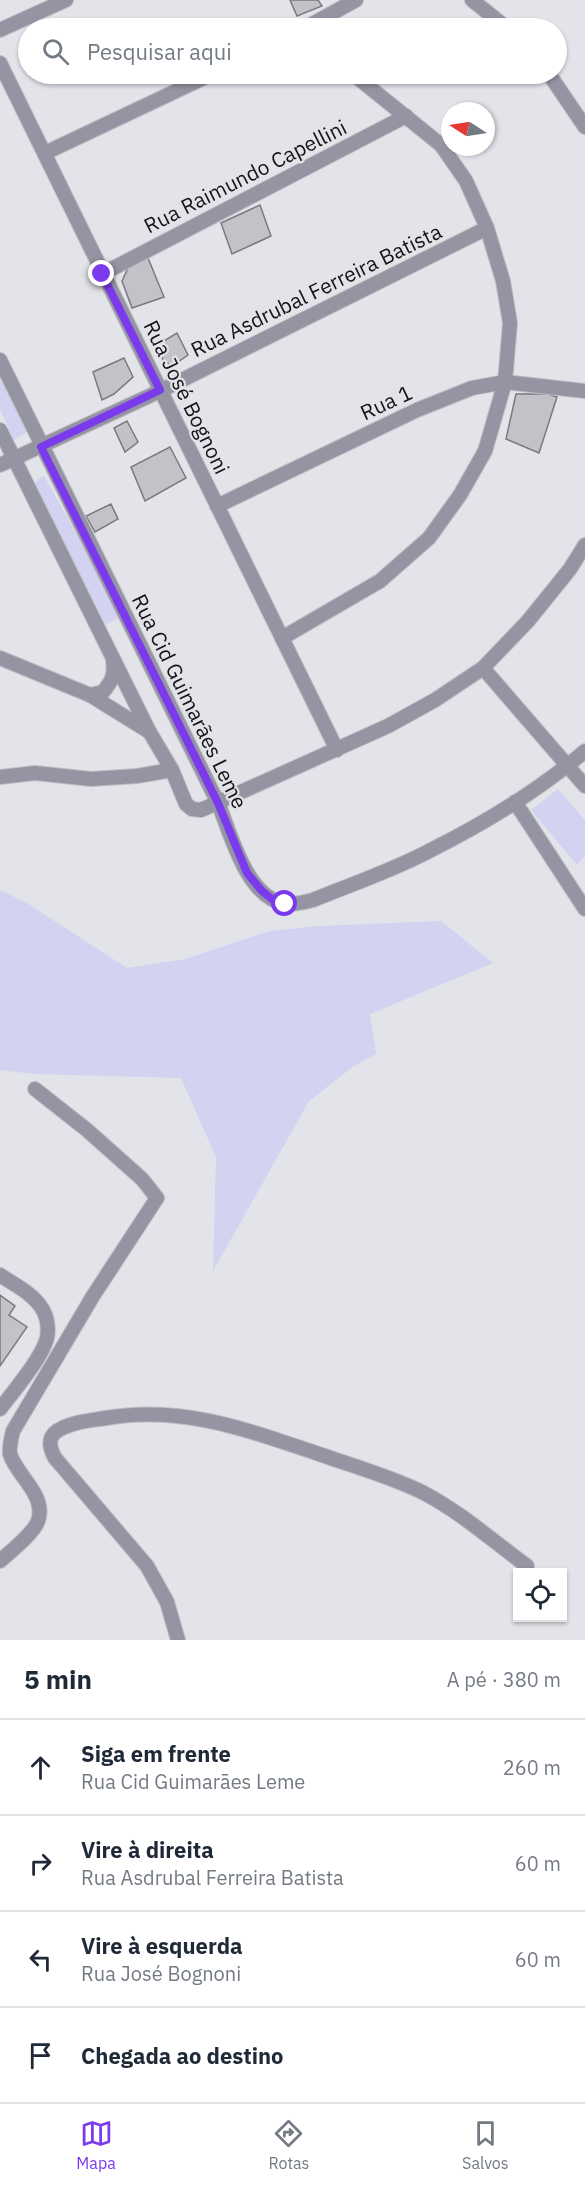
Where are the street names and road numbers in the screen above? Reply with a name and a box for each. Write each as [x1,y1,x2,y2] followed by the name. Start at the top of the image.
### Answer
[139,113,351,239] street label: Rua Raimundo Capellini
[186,217,446,363] street label: Rua Asdrubal Ferreira Batista
[138,315,236,479] street label: Rua José Bognoni
[356,378,416,426] street label: Rua 1
[126,589,254,813] street label: Rua Cid Guimarães Leme

